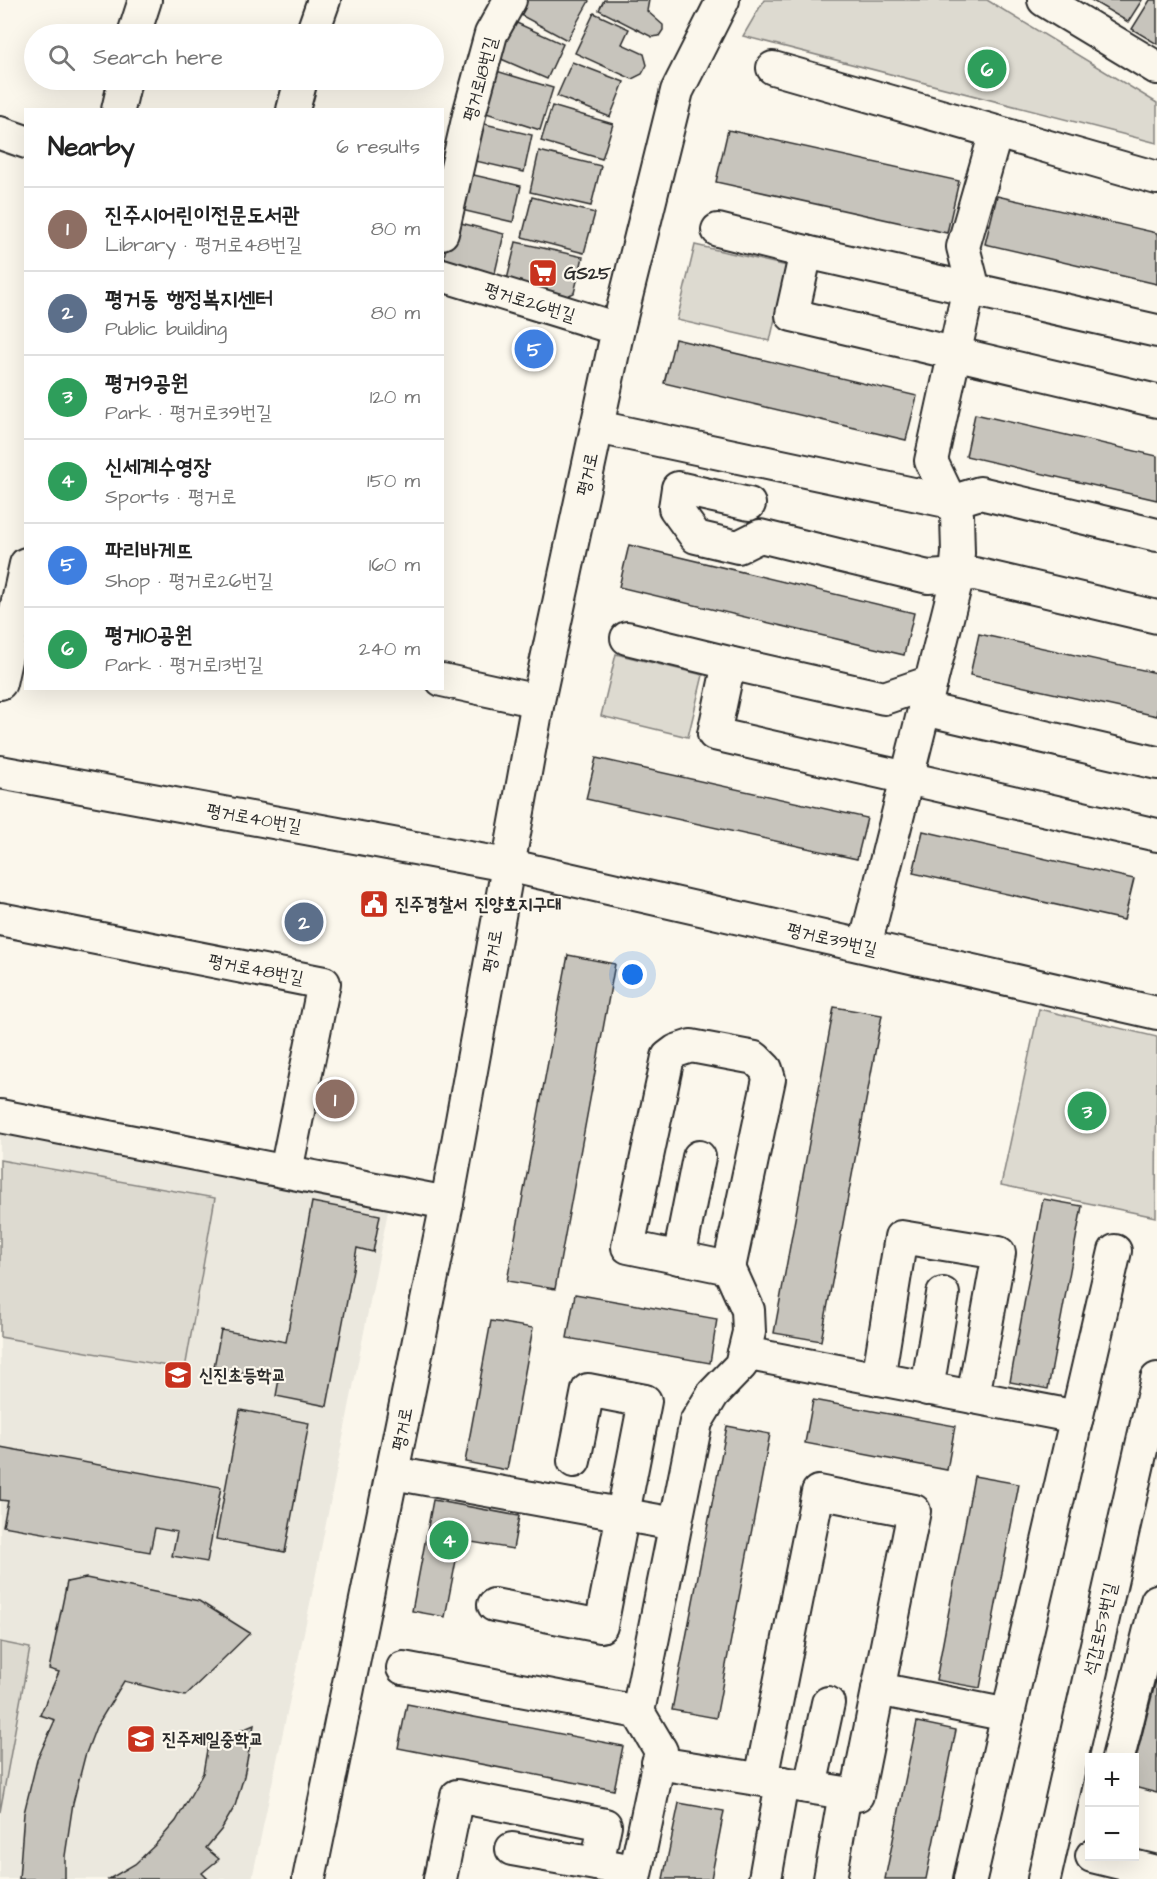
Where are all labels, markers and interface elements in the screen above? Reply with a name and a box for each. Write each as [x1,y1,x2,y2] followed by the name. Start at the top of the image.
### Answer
[24,24,444,90] search box
[457,34,504,124] street label: 평거로18번길
[45,41,78,74] icon: search
[93,42,223,73] text: Search here
[968,46,1006,92] pin: 6
[48,129,135,165] text: Nearby
[336,133,420,161] text: 6 results
[105,200,300,231] text: 진주시어린이전문도서관
[66,215,69,243] text: 1
[371,215,420,243] text: 80 m
[105,231,302,259] text: Library · 평거로48번길
[527,257,559,289] supermarket icon: GS25
[564,261,611,286] place label: GS25
[481,277,579,328] street label: 평거로26번길
[105,284,273,315] text: 평거동 행정복지센터
[62,299,73,327] text: 2
[371,299,420,327] text: 80 m
[105,315,227,343] text: Public building
[514,326,554,372] pin: 5
[105,368,188,399] text: 평거9공원
[62,383,73,411] text: 3
[370,383,420,411] text: 120 m
[105,399,272,427] text: Park · 평거로39번길
[571,450,604,498] street label: 평거로
[105,452,211,483] text: 신세계수영장
[61,467,74,495] text: 4
[367,467,420,495] text: 150 m
[105,483,237,511] text: Sports · 평거로
[105,536,194,567] text: 파리바게뜨
[60,551,75,579] text: 5
[369,551,420,579] text: 160 m
[105,567,273,595] text: Shop · 평거로26번길
[105,620,193,651] text: 평거10공원
[61,635,74,663] text: 6
[359,635,420,663] text: 240 m
[105,651,263,679] text: Park · 평거로13번길
[204,798,304,839] street label: 평거로40번길
[358,888,390,920] public building icon: 진주경찰서 진양호지구대
[395,892,562,917] place label: 진주경찰서 진양호지구대
[284,900,324,944] pin: 2
[784,917,880,962] street label: 평거로39번길
[476,928,509,975] street label: 평거로
[206,948,306,991] street label: 평거로48번길
[618,960,647,989] your location
[316,1076,354,1122] pin: 1
[1068,1088,1106,1134] pin: 3
[162,1359,194,1391] school or university icon: 신진초등학교
[199,1363,286,1388] place label: 신진초등학교
[386,1405,419,1453] street label: 평거로
[430,1518,468,1562] pin: 4
[1078,1580,1123,1678] street label: 석갑로53번길
[125,1723,157,1755] school or university icon: 진주제일중학교
[162,1727,263,1752] place label: 진주제일중학교
[1085,1753,1139,1861] map controls
[1085,1753,1139,1807] button: +
[1085,1807,1139,1861] button: −

